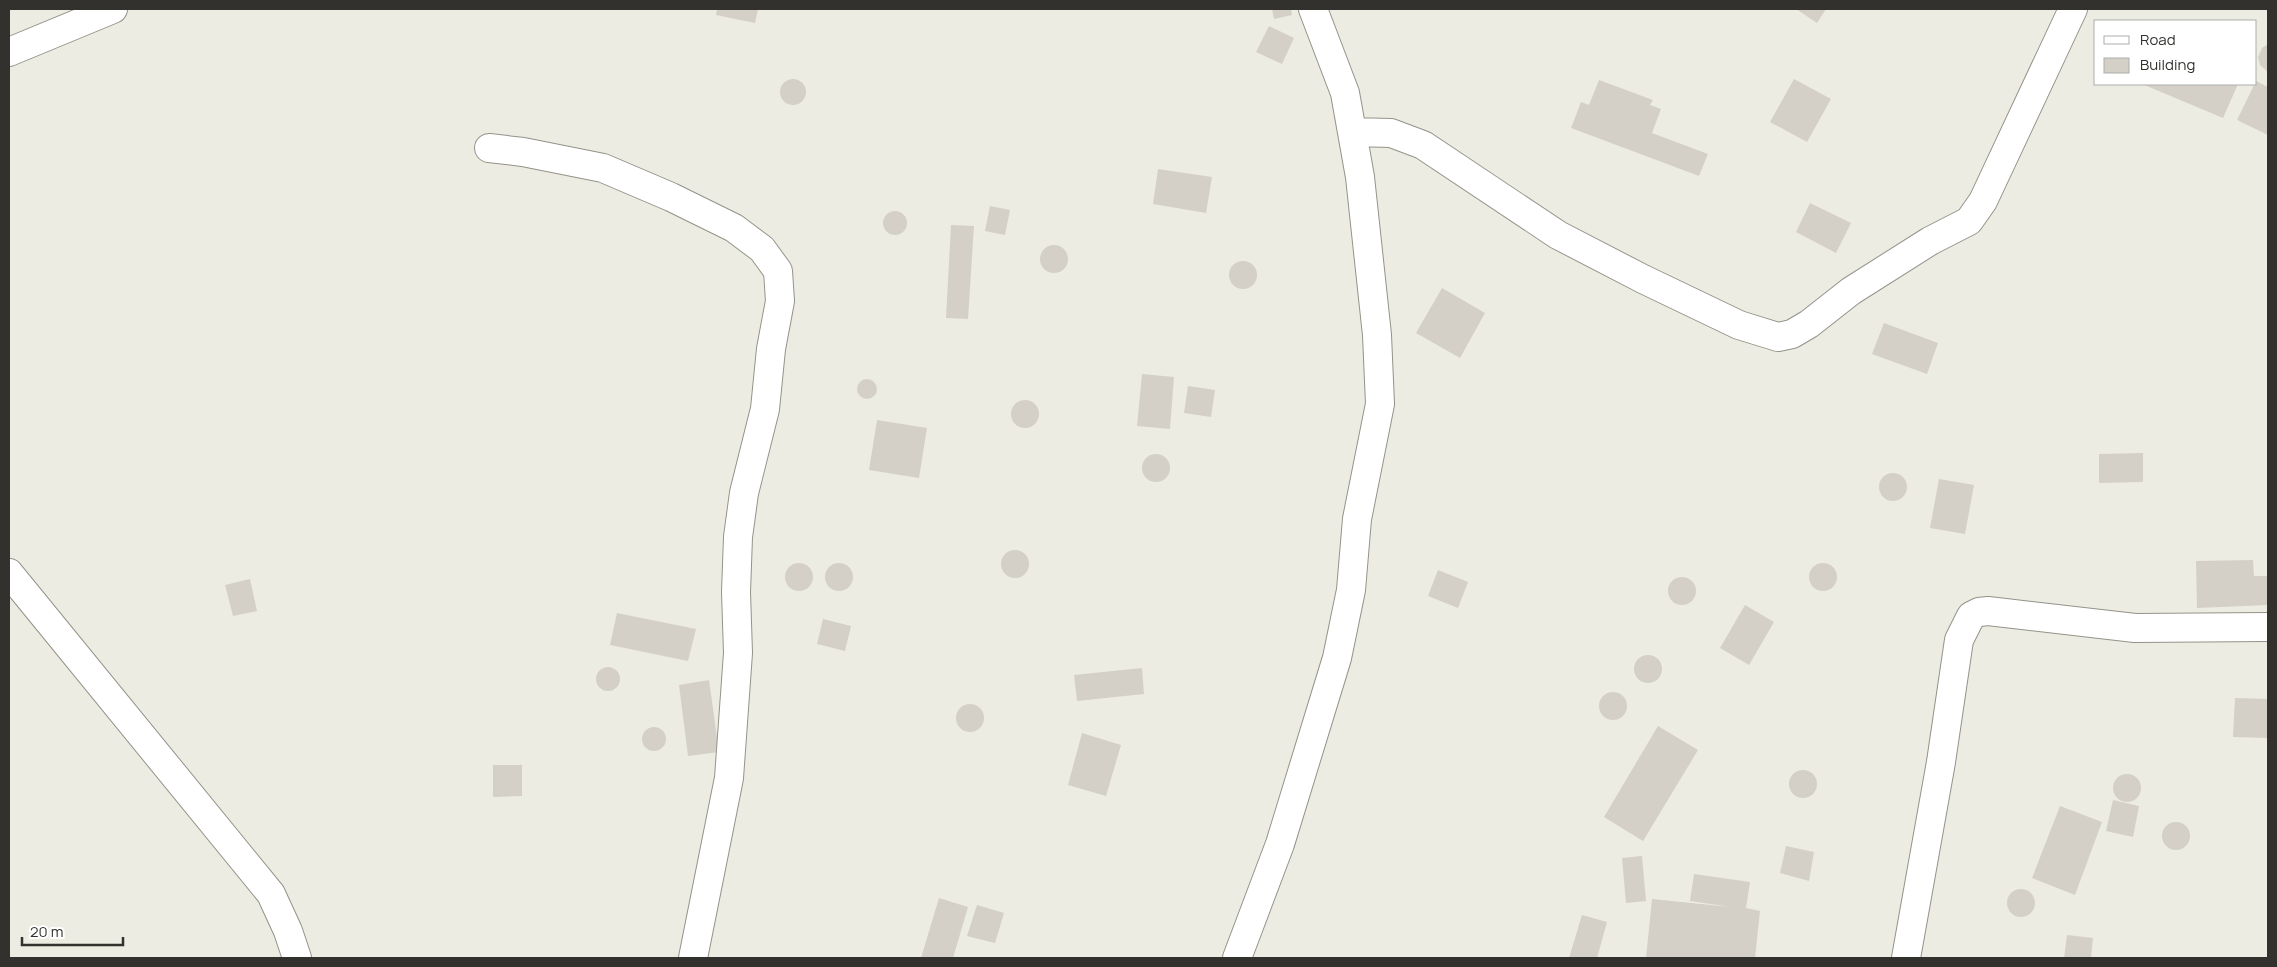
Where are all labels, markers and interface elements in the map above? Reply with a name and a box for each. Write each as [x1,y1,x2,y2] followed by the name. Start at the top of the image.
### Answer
[2094,20,2257,85] legend
[2140,29,2176,50] text: Road
[2140,54,2195,75] text: Building
[22,914,124,946] scale bar
[30,921,63,942] text: 20 m

